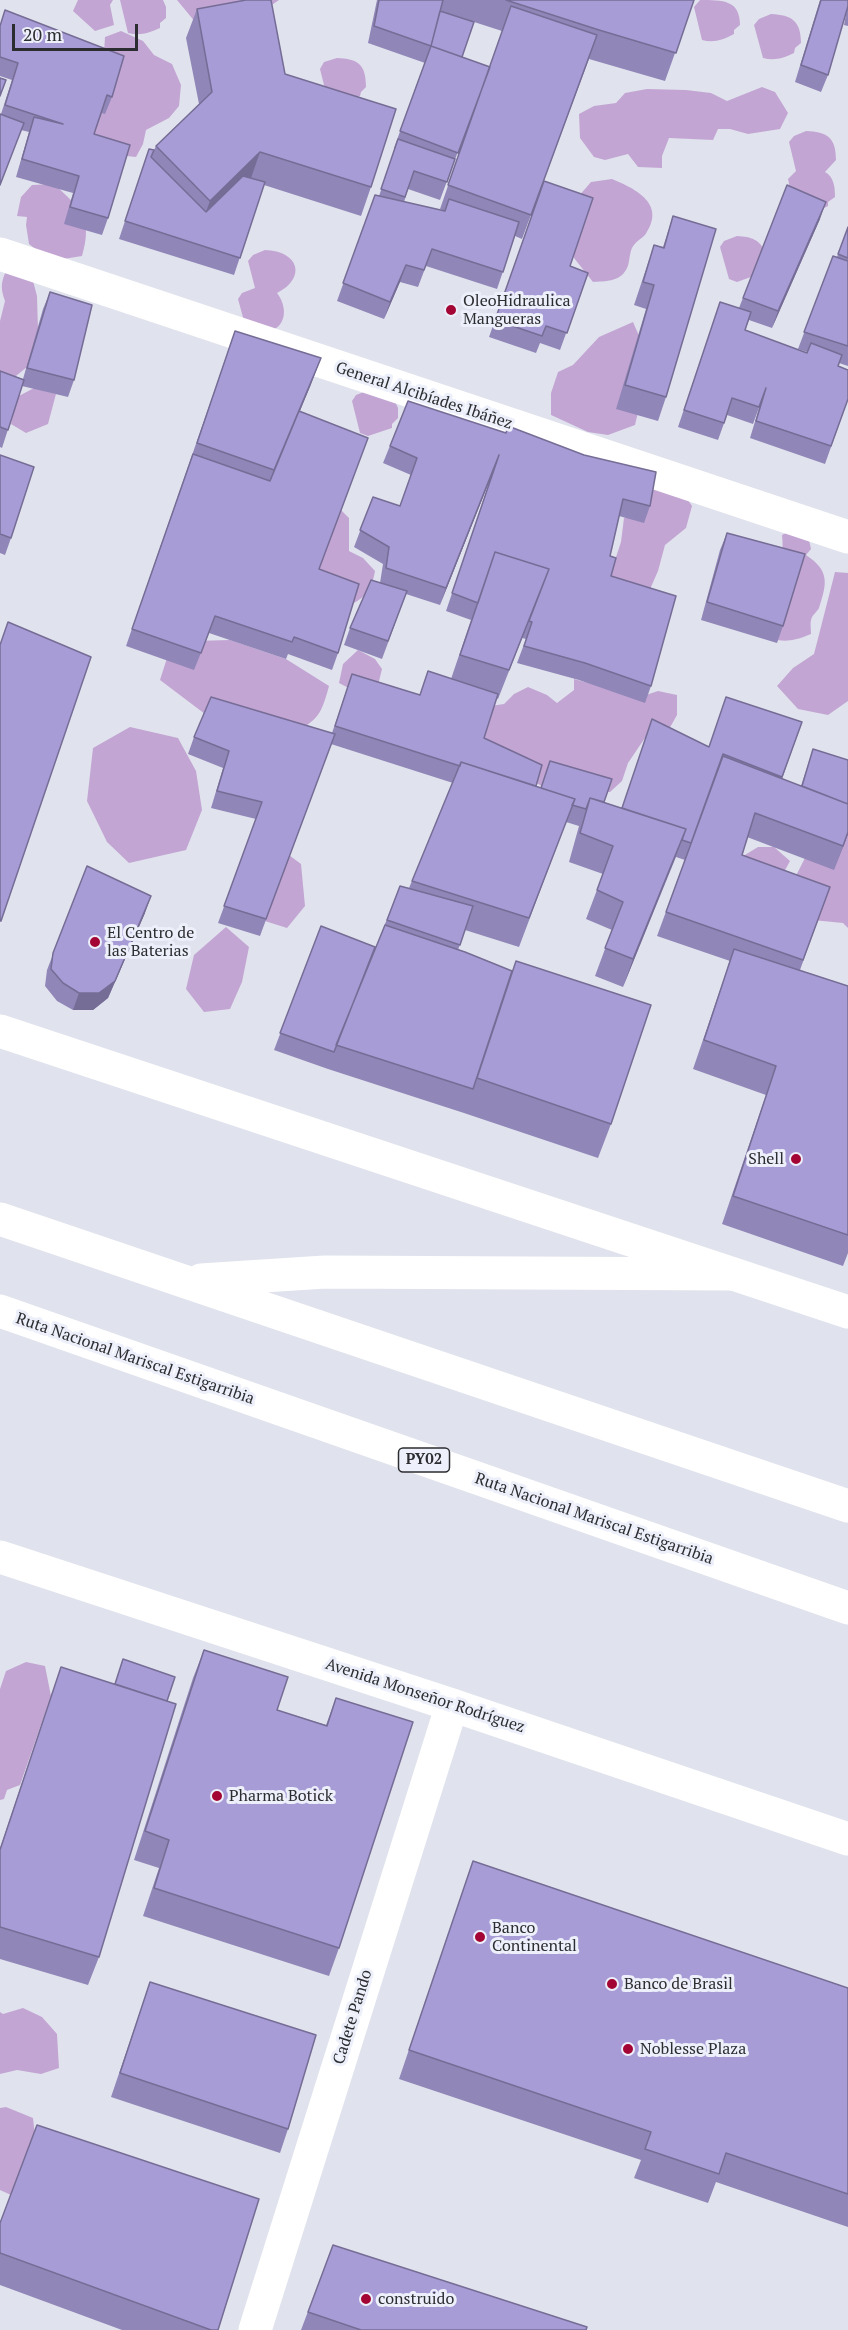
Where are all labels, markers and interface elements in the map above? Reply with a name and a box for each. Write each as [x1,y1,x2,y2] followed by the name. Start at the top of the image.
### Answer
[15,12,141,50] scale bar
[23,22,62,46] text: 20 m
[463,291,570,329] place label: OleoHidraulica Mangueras
[444,303,458,317] marker: OleoHidraulica Mangueras
[333,358,515,434] street label: General Alcibíades Ibáñez
[107,923,194,961] place label: El Centro de las Baterias
[88,935,102,949] marker: El Centro de las Baterias
[748,1149,784,1169] place label: Shell
[789,1152,803,1166] marker: Shell
[13,1309,257,1409] street label: Ruta Nacional Mariscal Estigarribia
[398,1448,450,1472] road number: PY02
[472,1469,716,1569] street label: Ruta Nacional Mariscal Estigarribia
[323,1655,527,1737] street label: Avenida Monseñor Rodríguez
[229,1786,333,1806] place label: Pharma Botick
[210,1789,224,1803] marker: Pharma Botick
[492,1918,577,1956] place label: Banco Continental
[473,1930,487,1944] marker: Banco Continental
[329,1967,377,2067] street label: Cadete Pando
[624,1974,733,1994] place label: Banco de Brasil
[605,1977,619,1991] marker: Banco de Brasil
[640,2039,746,2059] place label: Noblesse Plaza
[621,2042,635,2056] marker: Noblesse Plaza
[378,2289,454,2309] place label: construido
[359,2292,373,2306] marker: construido

